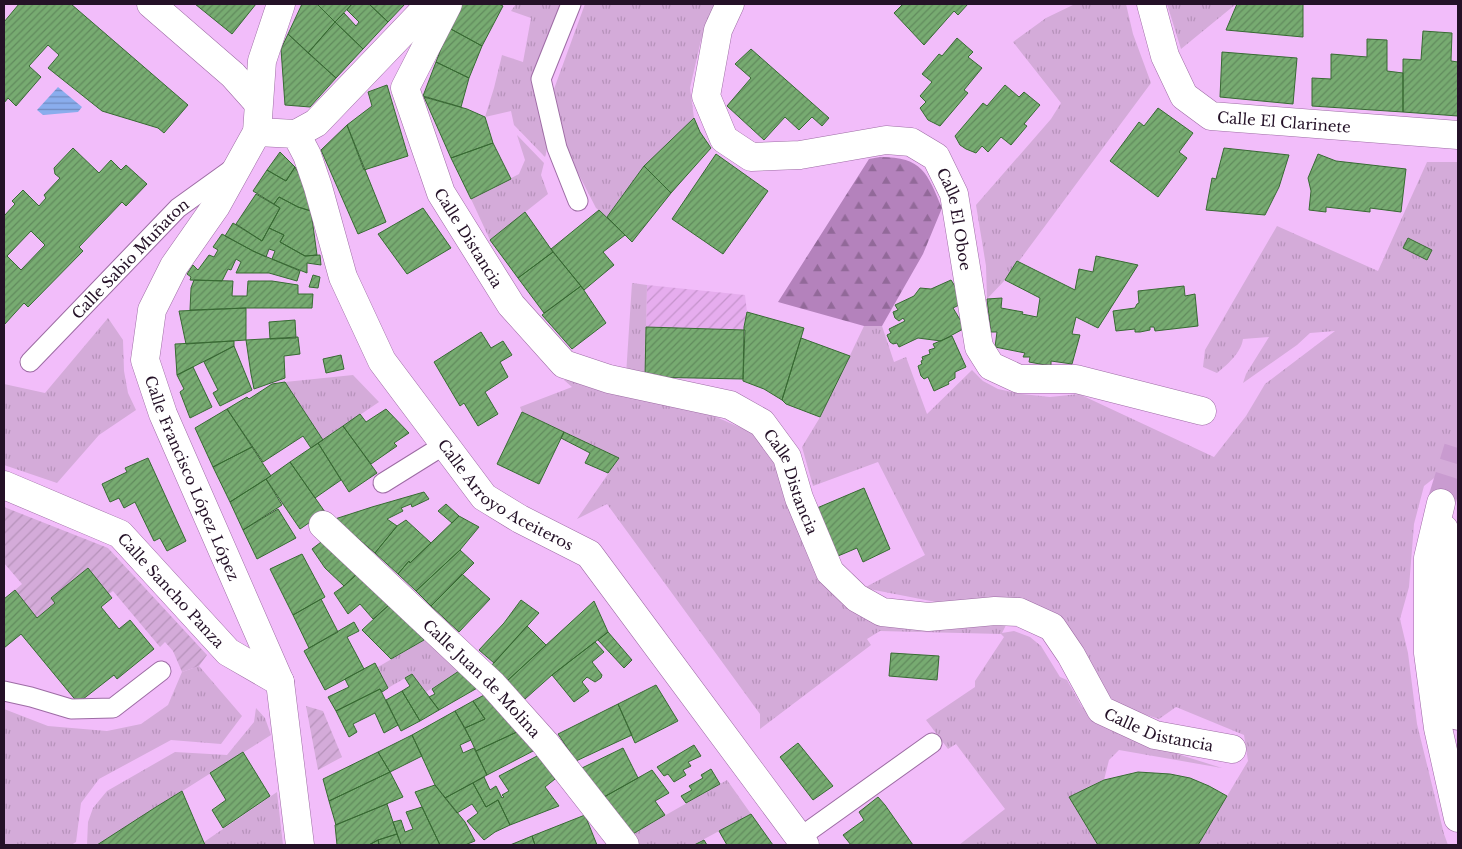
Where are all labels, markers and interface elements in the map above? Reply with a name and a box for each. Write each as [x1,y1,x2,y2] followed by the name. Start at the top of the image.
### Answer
[1217,107,1352,136] street label: Calle El Clarinete
[933,164,976,272] street label: Calle El Oboe
[431,184,508,292] street label: Calle Distancia
[67,194,192,323] street label: Calle Sabio Muñaton
[141,373,244,583] street label: Calle Francisco López López
[760,425,823,538] street label: Calle Distancia
[434,435,577,554] street label: Calle Arroyo Aceiteros
[114,529,229,652] street label: Calle Sancho Panza
[419,615,545,742] street label: Calle Juan de Molina
[1101,703,1216,755] street label: Calle Distancia

